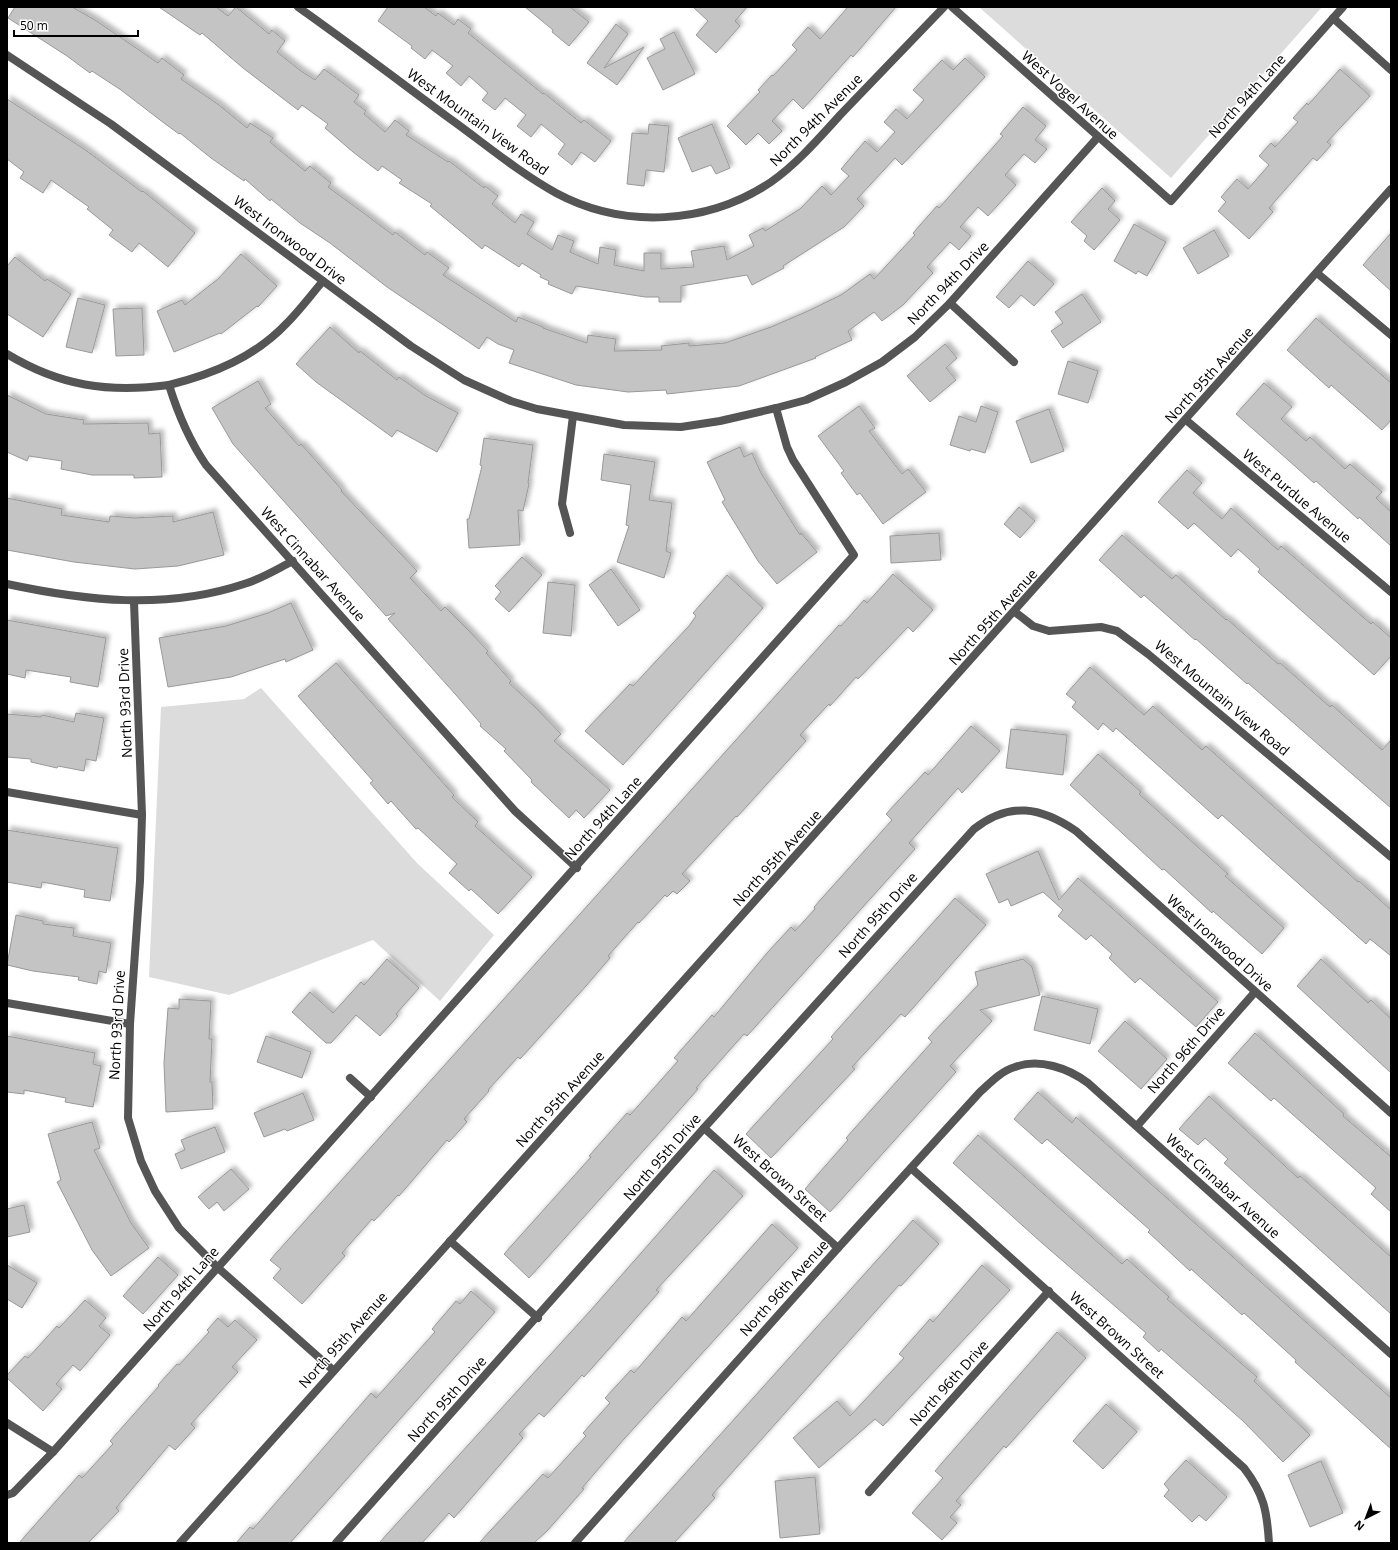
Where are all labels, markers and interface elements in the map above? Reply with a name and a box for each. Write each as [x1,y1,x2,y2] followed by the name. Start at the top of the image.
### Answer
[14,12,138,38] scale bar
[20,17,48,34] text: 50 m
[1018,46,1123,143] street label: West Vogel Avenue
[1204,50,1289,142] street label: North 94th Lane
[404,64,553,179] street label: West Mountain View Road
[765,69,866,170] street label: North 94th Avenue
[230,191,351,288] street label: West Ironwood Drive
[903,237,993,329] street label: North 94th Drive
[1160,322,1257,427] street label: North 95th Avenue
[1239,445,1356,547] street label: West Purdue Avenue
[257,502,370,625] street label: West Cinnabar Avenue
[944,564,1041,669] street label: North 95th Avenue
[1151,636,1294,760] street label: West Mountain View Road
[113,648,136,758] street label: North 93rd Drive
[560,772,645,864] street label: North 94th Lane
[728,805,825,910] street label: North 95th Avenue
[834,868,921,962] street label: North 95th Drive
[1163,890,1278,996] street label: West Ironwood Drive
[104,969,129,1080] street label: North 93rd Drive
[1143,1002,1229,1097] street label: North 96th Drive
[511,1046,608,1151] street label: North 95th Avenue
[619,1109,705,1204] street label: North 95th Drive
[1162,1129,1285,1242] street label: West Cinnabar Avenue
[729,1130,832,1225] street label: West Brown Street
[735,1235,832,1340] street label: North 96th Avenue
[138,1242,223,1335] street label: North 94th Lane
[294,1287,391,1392] street label: North 95th Avenue
[1066,1287,1169,1382] street label: West Brown Street
[905,1336,992,1430] street label: North 96th Drive
[403,1352,490,1446] street label: North 95th Drive
[1346,1498,1386,1538] north arrow
[1351,1517,1367,1534] text: N

